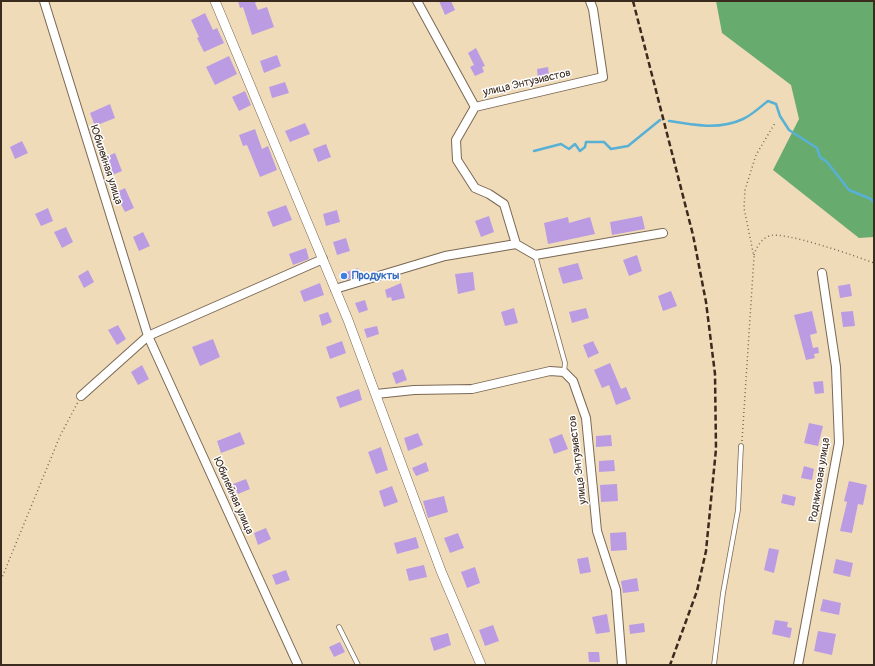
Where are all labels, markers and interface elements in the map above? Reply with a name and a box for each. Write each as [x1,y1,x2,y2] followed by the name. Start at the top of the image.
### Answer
[482,66,572,100] street label: улица Энтузиастов
[87,124,125,206] street label: Юбилейная улица
[352,269,399,283] place label: Продукты
[339,271,349,281] marker: Продукты
[566,415,590,505] street label: улица Энтузиастов
[807,437,833,523] street label: Родниковая улица
[210,456,256,536] street label: Юбилейная улица

